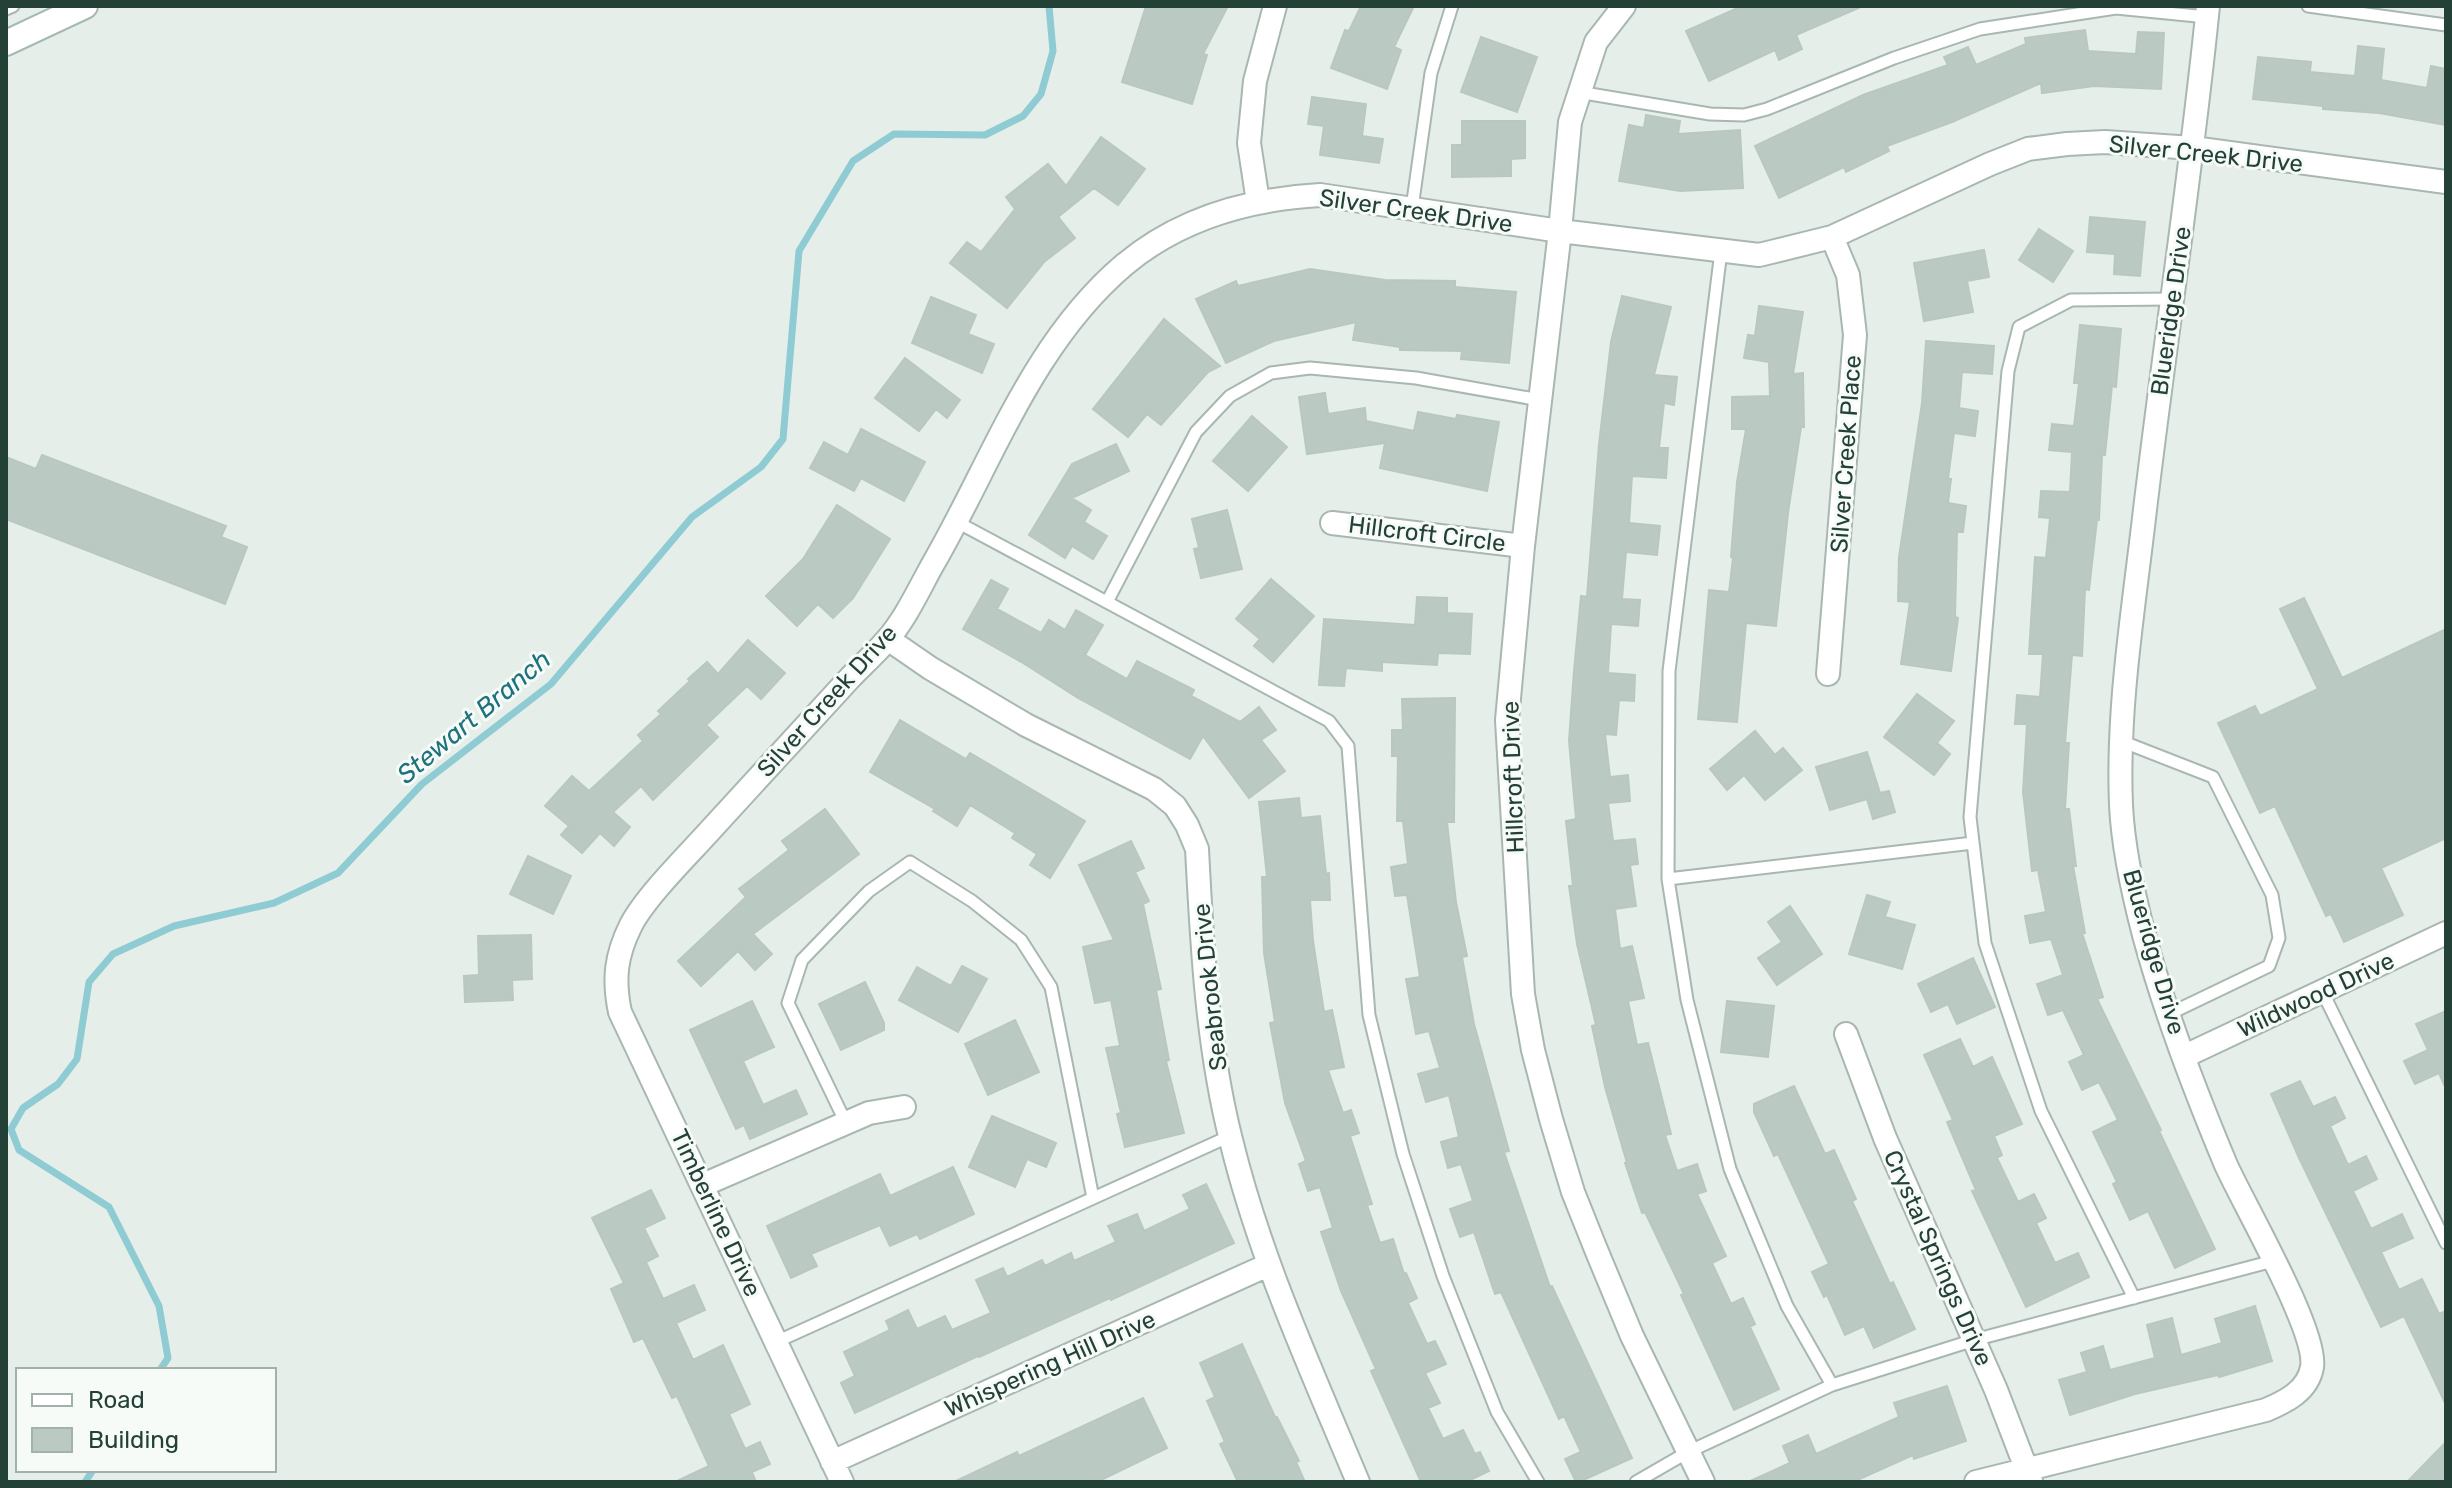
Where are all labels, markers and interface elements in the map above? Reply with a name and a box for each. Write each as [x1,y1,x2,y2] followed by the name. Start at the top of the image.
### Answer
[2108,130,2304,178] street label: Silver Creek Drive
[1318,184,1514,238] street label: Silver Creek Drive
[2145,225,2197,397] street label: Blueridge Drive
[1825,354,1867,554] street label: Silver Creek Place
[1347,510,1507,558] street label: Hillcroft Circle
[751,619,903,783] street label: Silver Creek Drive
[391,644,557,790] water label: Stewart Branch
[1496,700,1530,854] street label: Hillcroft Drive
[2117,866,2191,1038] street label: Blueridge Drive
[1187,902,1233,1072] street label: Seabrook Drive
[2233,946,2399,1044] street label: Wildwood Drive
[665,1125,767,1301] street label: Timberline Drive
[1878,1146,1998,1370] street label: Crystal Springs Drive
[940,1305,1160,1423] street label: Whispering Hill Drive
[16,1368,276,1472] legend
[88,1386,145,1414] text: Road
[88,1426,179,1454] text: Building

